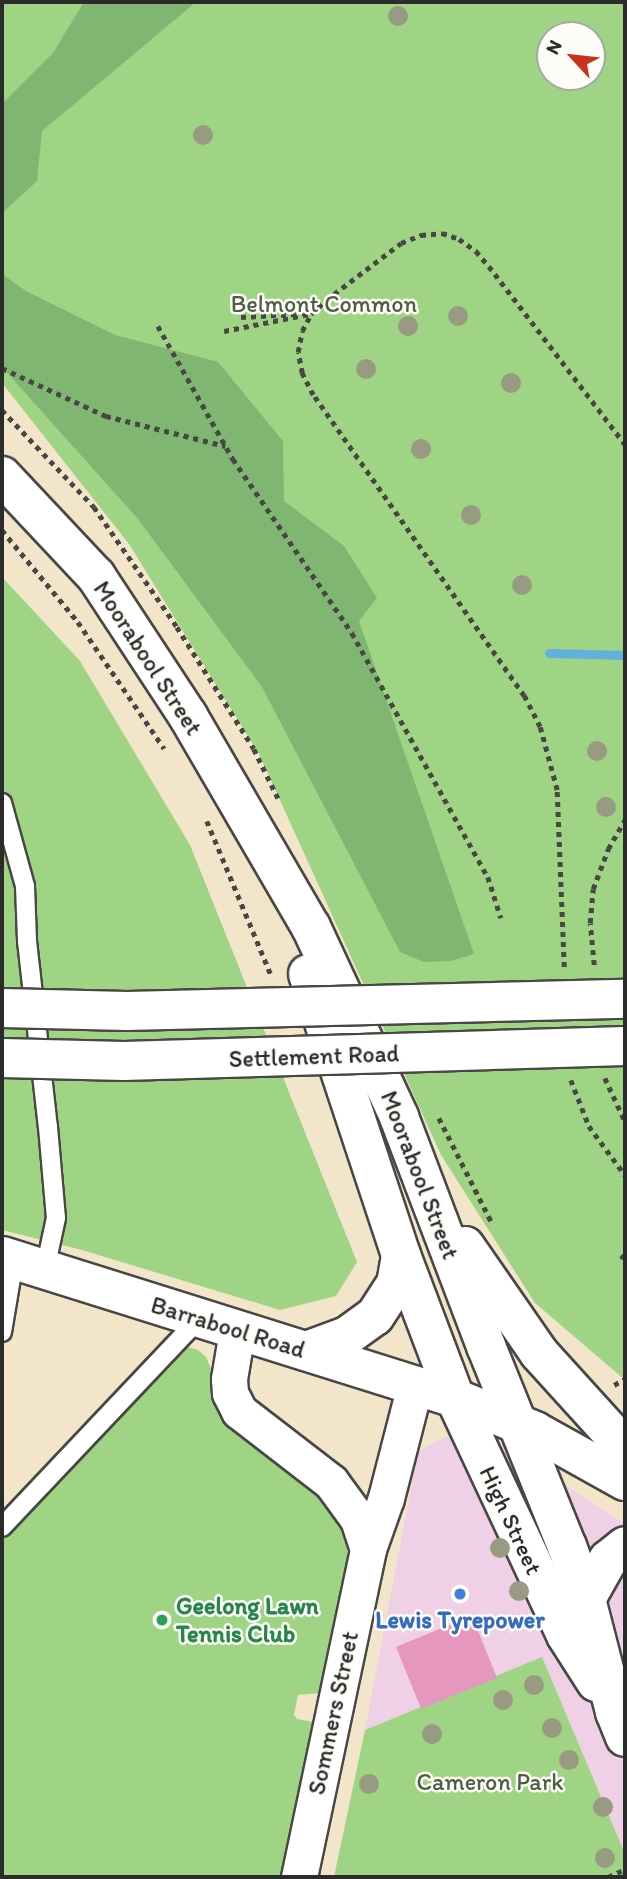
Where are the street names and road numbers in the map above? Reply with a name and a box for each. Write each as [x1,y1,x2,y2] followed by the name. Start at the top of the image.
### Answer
[87,576,209,740] street label: Moorabool Street
[228,1039,400,1073] street label: Settlement Road
[375,1087,465,1263] street label: Moorabool Street
[148,1290,308,1364] street label: Barrabool Road
[473,1461,549,1579] street label: High Street
[302,1629,364,1797] street label: Sommers Street

